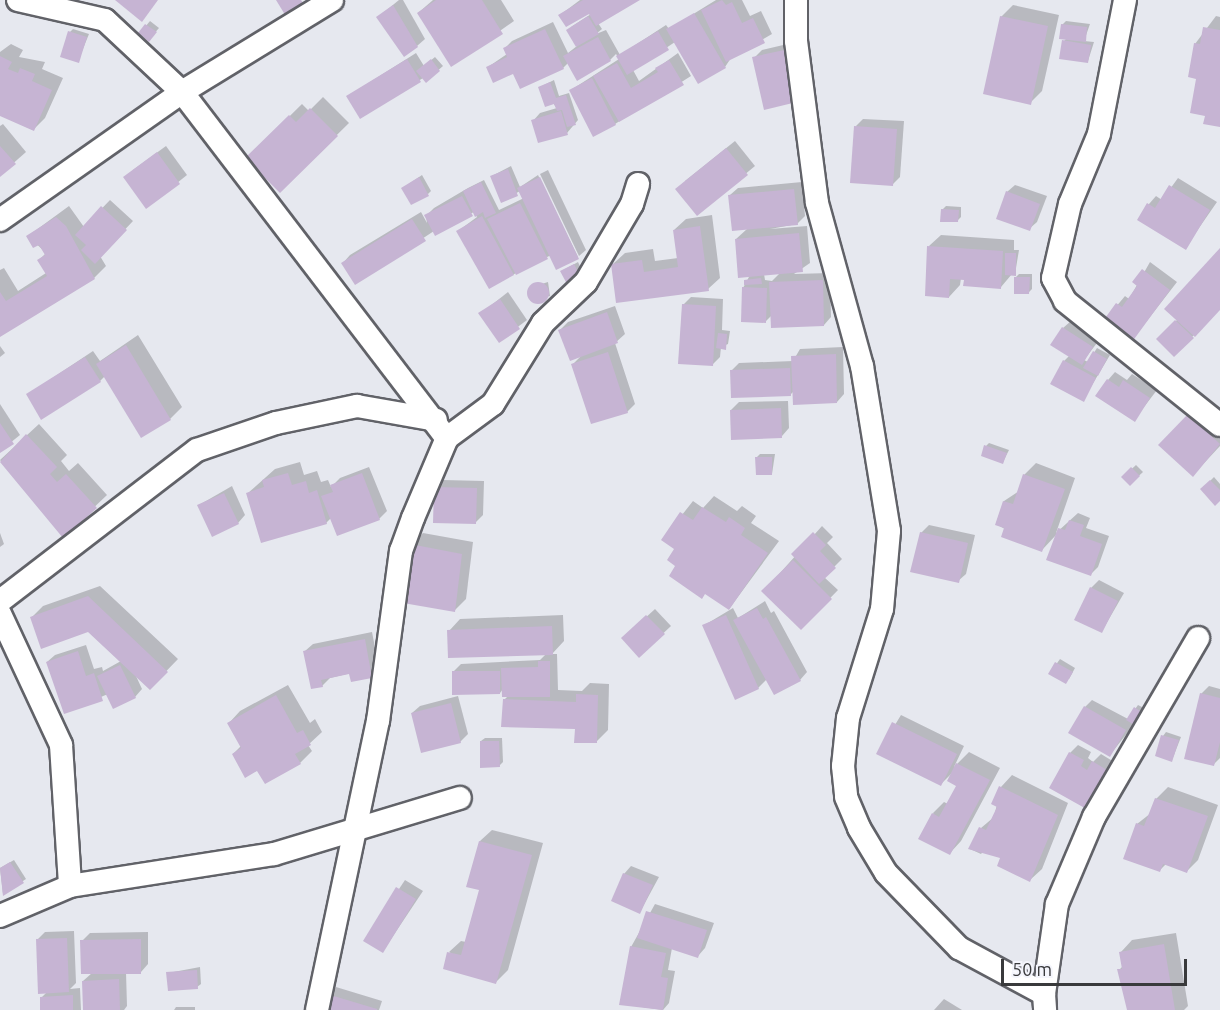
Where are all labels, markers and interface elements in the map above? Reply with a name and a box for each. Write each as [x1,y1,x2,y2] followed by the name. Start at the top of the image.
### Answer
[1004,947,1190,985] scale bar
[1012,959,1052,979] text: 50 m

